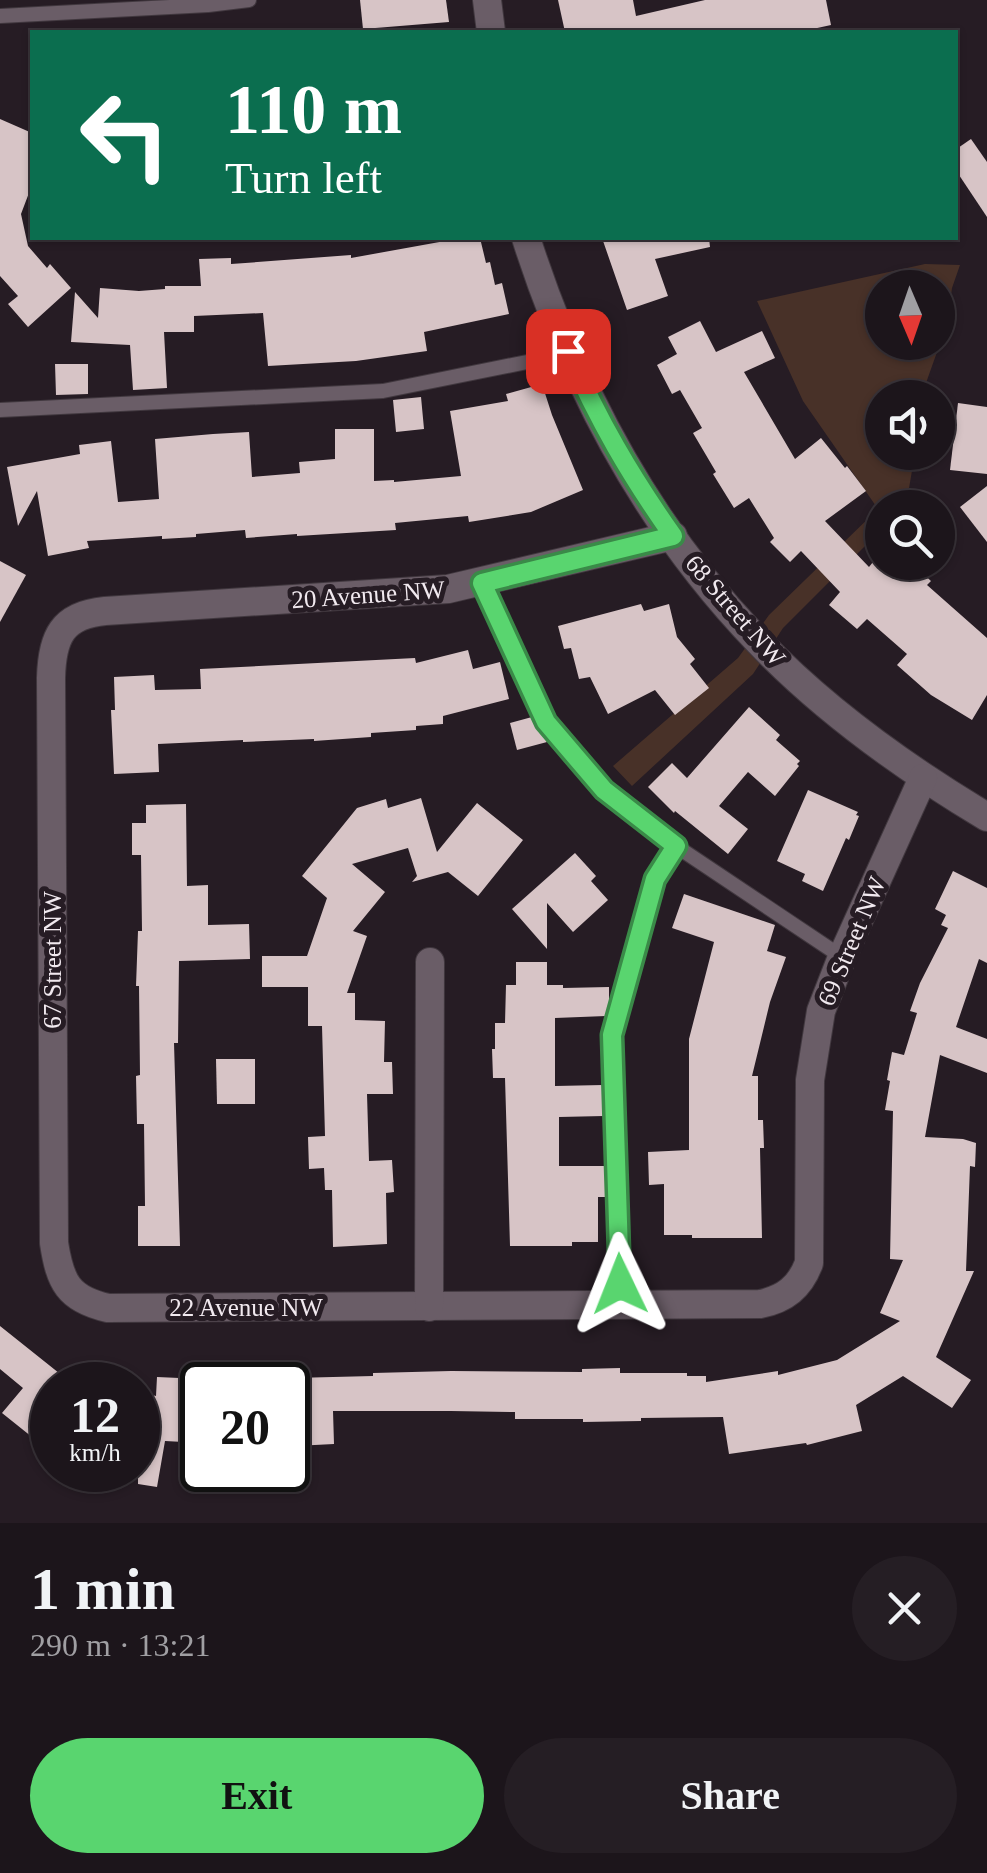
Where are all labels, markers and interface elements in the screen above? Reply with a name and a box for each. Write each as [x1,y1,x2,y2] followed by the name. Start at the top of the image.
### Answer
[60,70,190,200] icon: left
[225,71,402,148] text: 110 m
[225,153,382,203] text: Turn left
[865,270,955,360] north arrow
[865,270,955,580] map controls
[526,309,611,394] pin
[541,324,596,379] icon: arrive
[865,380,955,470] button: sound
[865,490,955,580] button: search
[680,550,791,671] street label: 68 Street NW
[290,576,446,613] street label: 20 Avenue NW
[812,872,891,1010] street label: 69 Street NW
[39,891,66,1029] street label: 67 Street NW
[568,1232,672,1336] position arrow
[169,1294,323,1321] street label: 22 Avenue NW
[180,1362,310,1492] speed limit sign: 20
[70,1387,120,1443] text: 12
[69,1439,121,1466] text: km/h
[30,1556,175,1622] text: 1 min
[852,1556,957,1661] button: close
[30,1627,210,1663] text: 290 m · 13:21
[30,1738,484,1853] button: Exit
[504,1738,957,1853] button: Share

